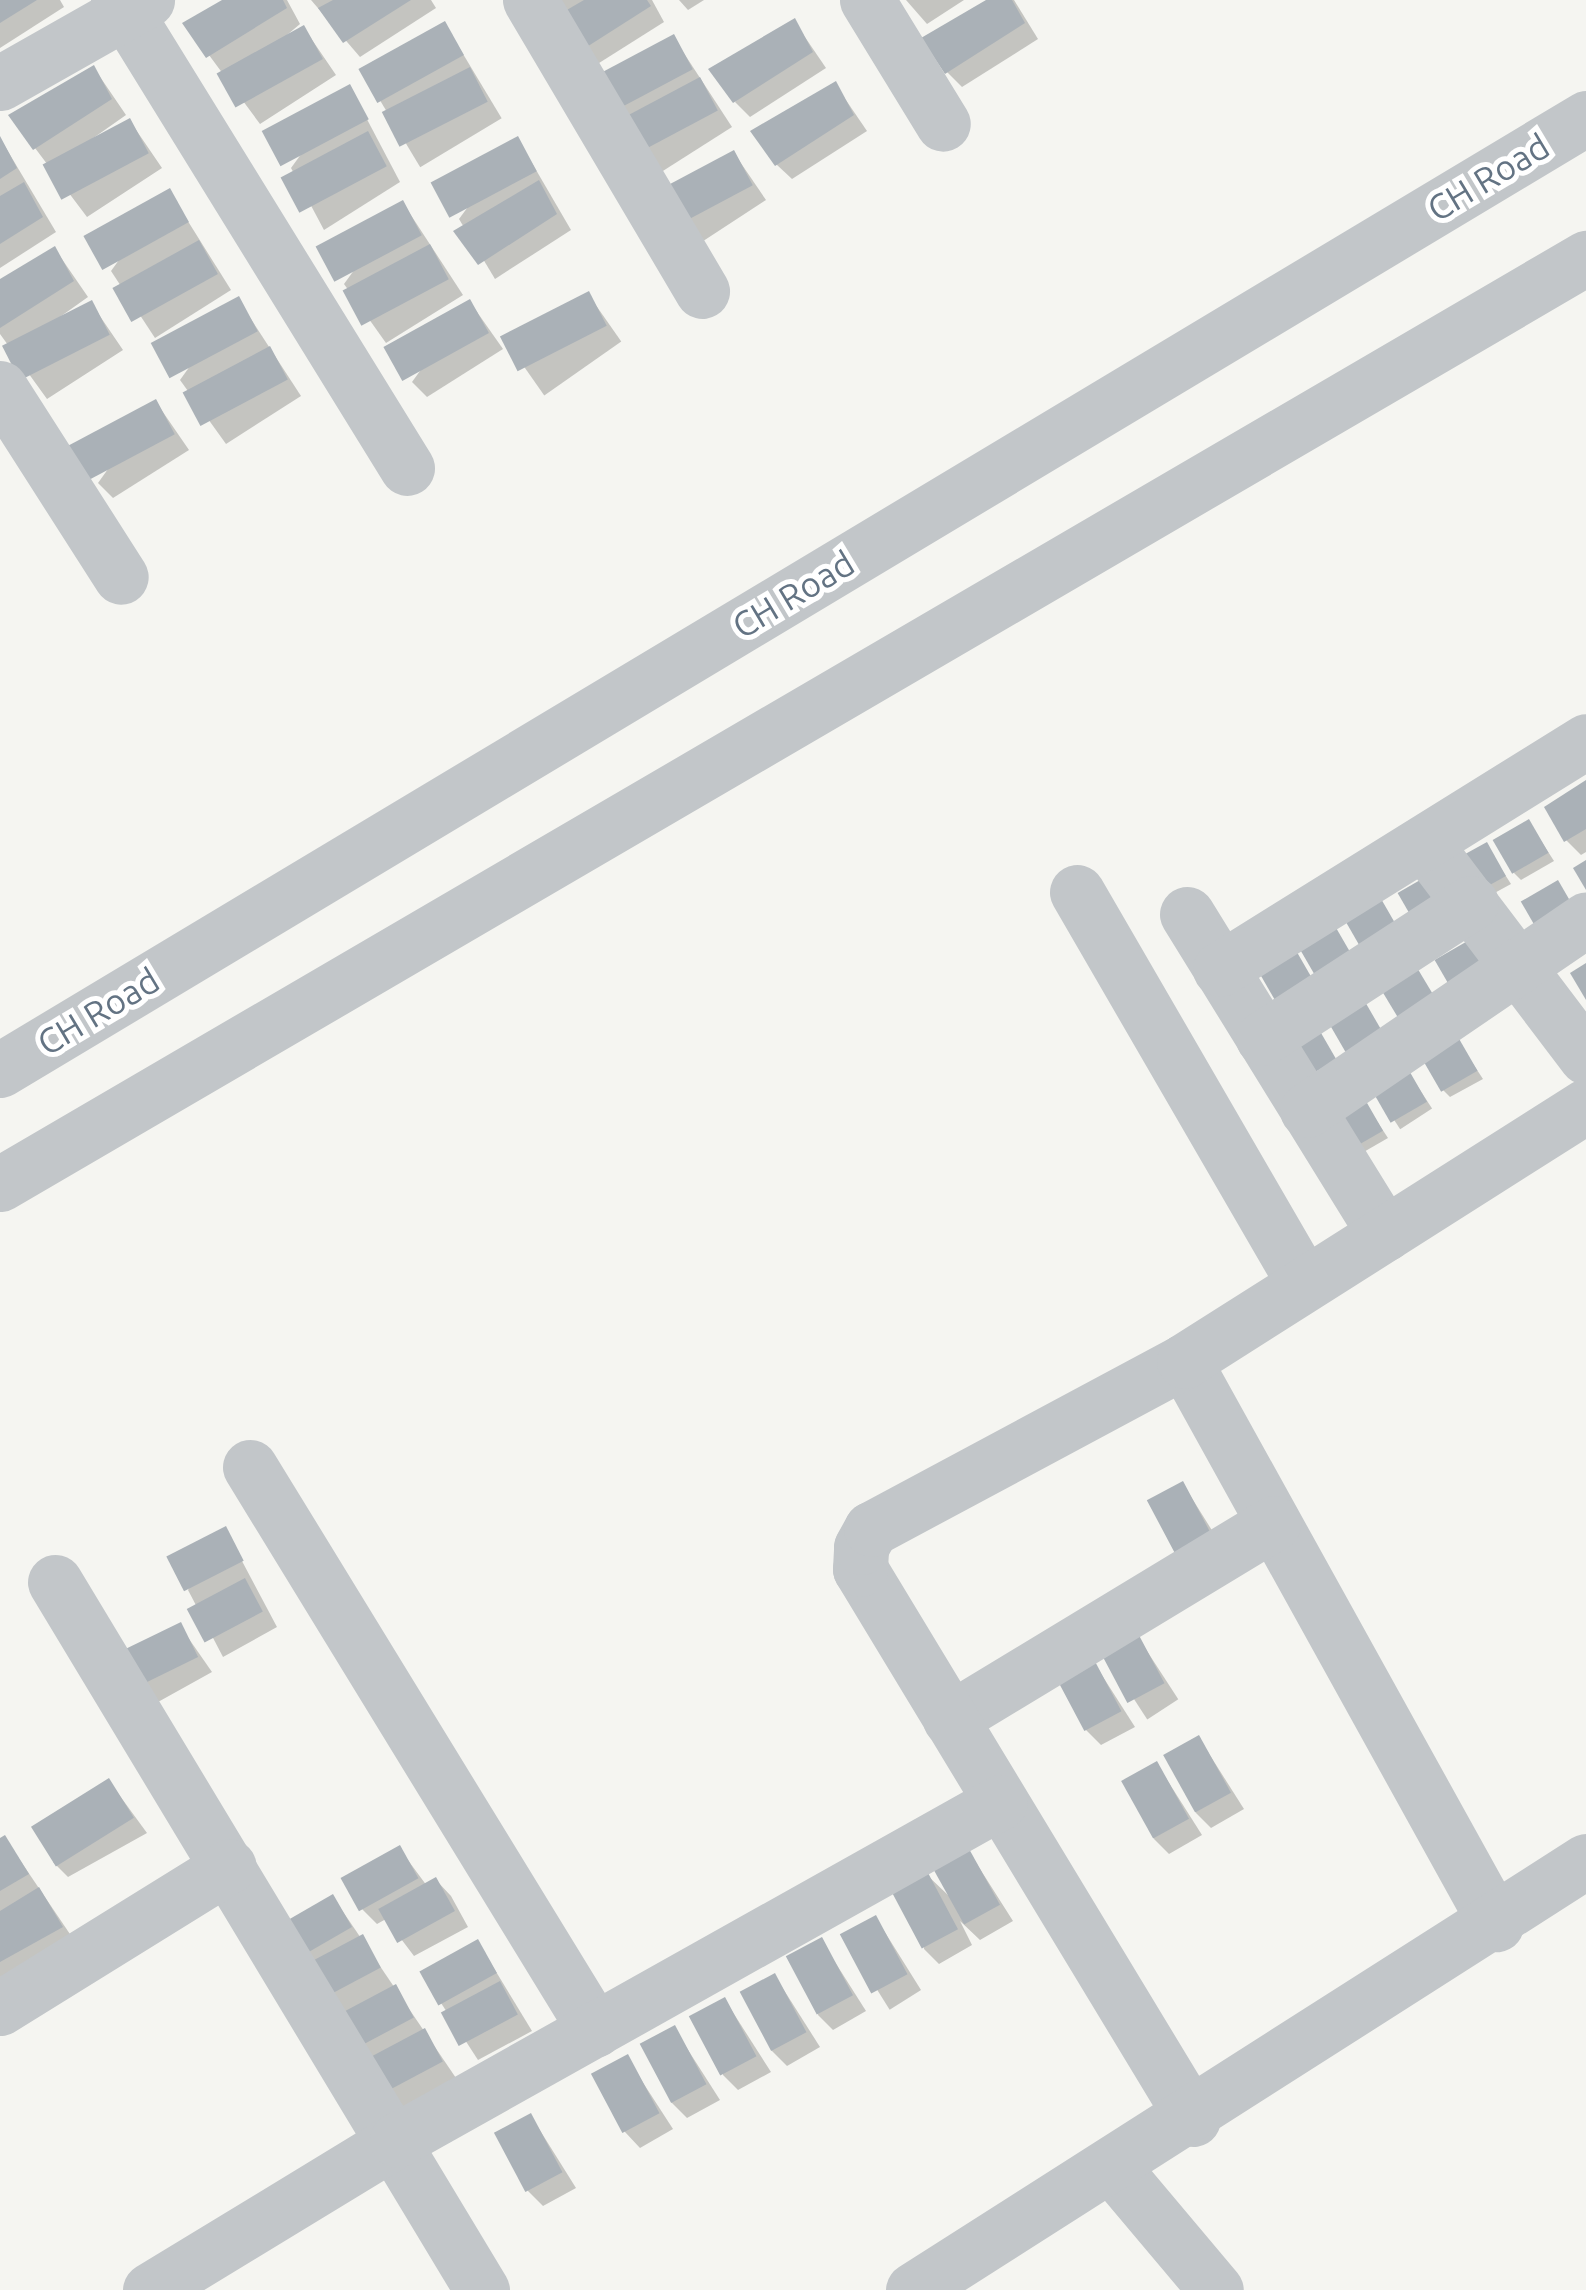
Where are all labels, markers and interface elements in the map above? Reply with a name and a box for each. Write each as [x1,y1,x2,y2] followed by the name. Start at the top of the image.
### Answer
[1420,124,1556,230] street label: CH Road
[725,541,861,647] street label: CH Road
[30,958,166,1064] street label: CH Road

